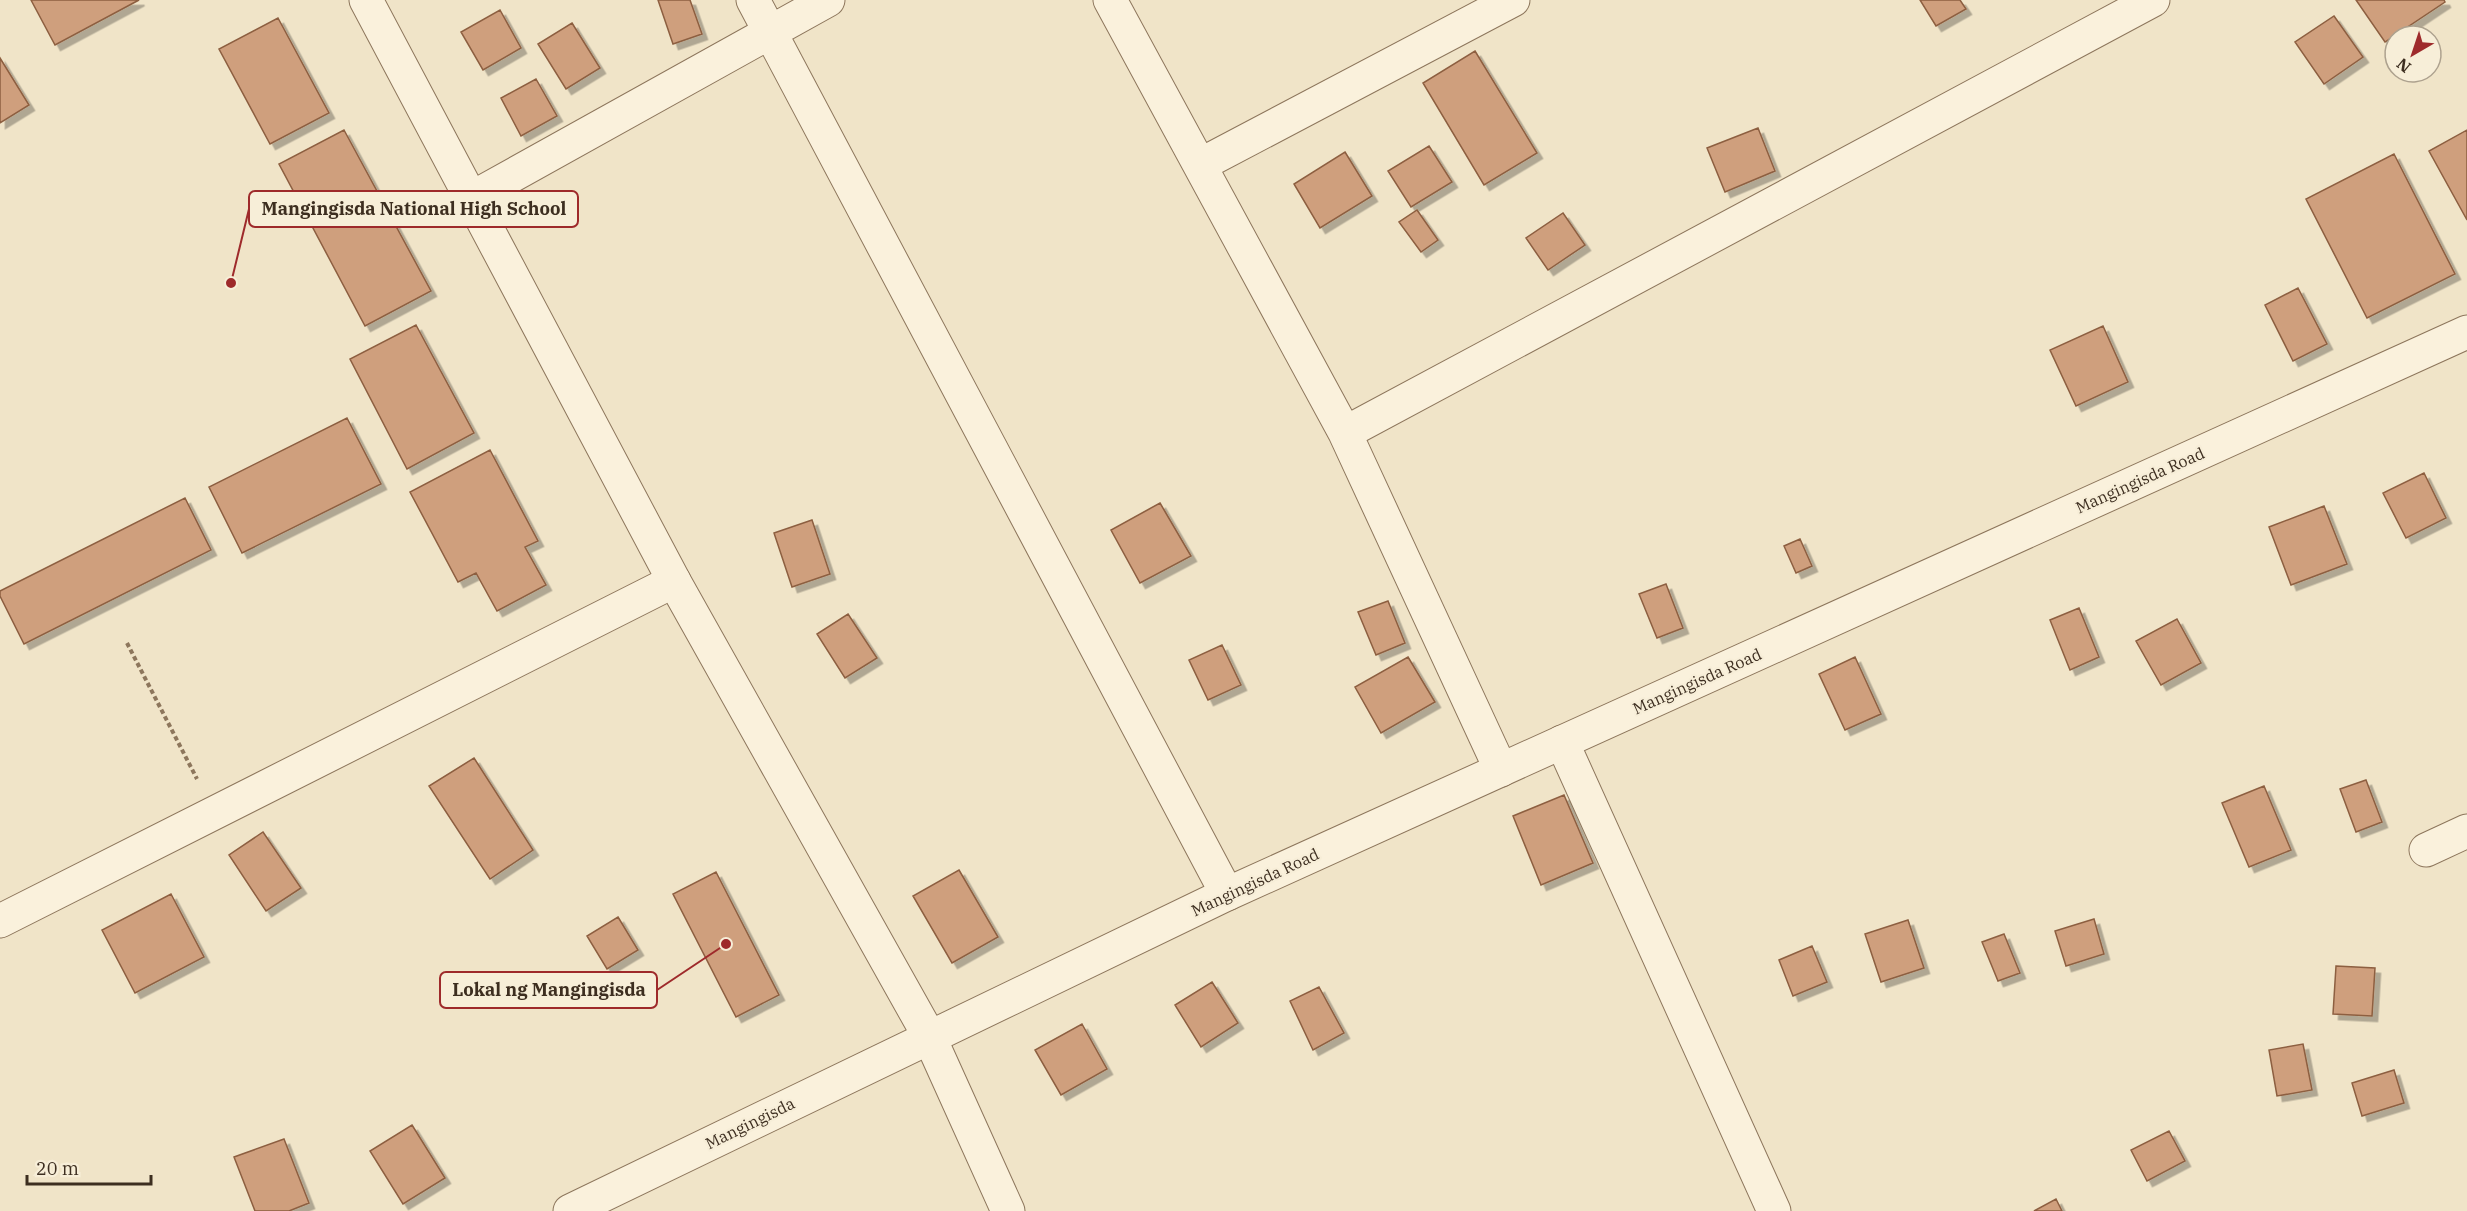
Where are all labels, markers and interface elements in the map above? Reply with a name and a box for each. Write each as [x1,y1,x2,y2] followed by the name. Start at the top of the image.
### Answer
[2383,24,2443,84] north arrow
[2392,54,2415,77] text: N
[249,191,578,227] callout: Mangingisda National High School
[262,197,567,220] text: Mangingisda National High School
[2073,443,2208,517] street label: Mangingisda Road
[1630,644,1765,718] street label: Mangingisda Road
[1188,844,1322,920] street label: Mangingisda Road
[440,972,657,1008] callout: Lokal ng Mangingisda
[452,978,646,1001] text: Lokal ng Mangingisda
[702,1093,798,1153] street label: Mangingisda
[27,1148,152,1186] scale bar
[36,1157,79,1180] text: 20 m

